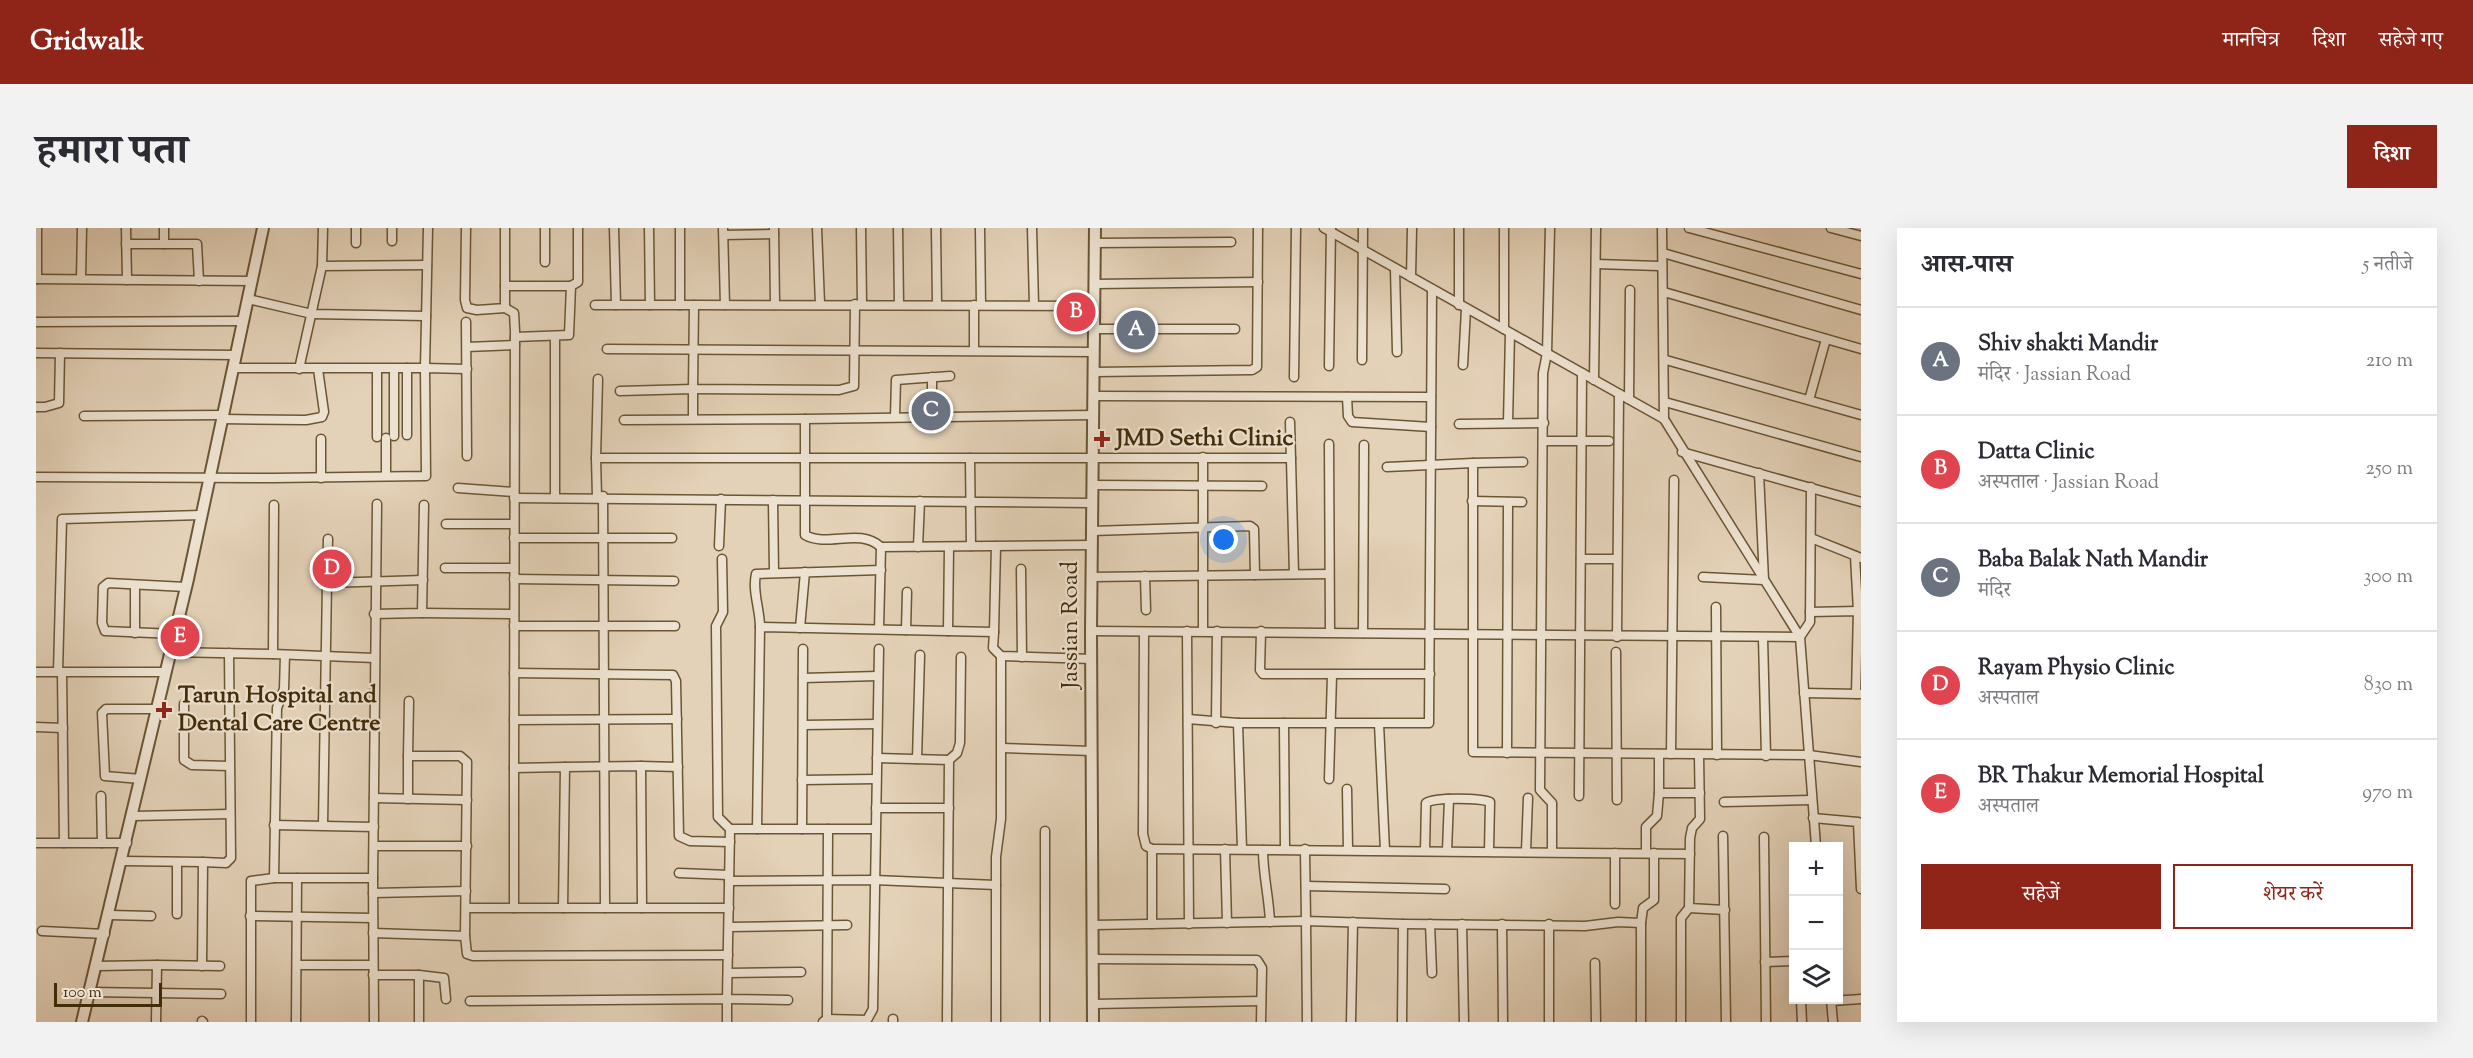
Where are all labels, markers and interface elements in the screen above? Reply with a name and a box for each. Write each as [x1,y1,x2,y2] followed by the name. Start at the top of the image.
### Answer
[30,22,144,62] text: Gridwalk
[2222,26,2279,56] text: मानचित्र
[2312,26,2346,56] text: दिशा
[2379,26,2443,56] text: सहेजे गए
[36,123,188,183] text: हमारा पता
[2347,125,2437,188] button: दिशा
[1921,247,2013,284] text: आस-पास
[2363,251,2413,280] text: 5 नतीजे
[1056,290,1096,334] pin: B
[1116,308,1156,352] pin: A
[1978,329,2158,361] text: Shiv shakti Mandir
[1932,347,1949,376] text: A
[2366,347,2413,376] text: 210 m
[1978,361,2131,390] text: मंदिर · Jassian Road
[912,388,950,434] pin: C
[1114,422,1293,456] place label: JMD Sethi Clinic
[1093,430,1111,448] marker: JMD Sethi Clinic
[1978,437,2094,469] text: Datta Clinic
[1934,455,1947,484] text: B
[2365,455,2413,484] text: 250 m
[1978,469,2159,498] text: अस्पताल · Jassian Road
[1209,525,1238,554] your location
[1978,545,2208,577] text: Baba Balak Nath Mandir
[312,546,352,592] pin: D
[1054,561,1088,691] street label: Jassian Road
[1932,563,1949,592] text: C
[2363,563,2413,592] text: 300 m
[1978,577,2011,606] text: मंदिर
[160,614,200,660] pin: E
[1978,653,2174,685] text: Rayam Physio Clinic
[1933,671,1948,700] text: D
[2364,671,2413,700] text: 830 m
[178,679,380,741] place label: Tarun Hospital and Dental Care Centre
[1978,685,2039,714] text: अस्पताल
[155,701,173,719] marker: Tarun Hospital and Dental Care Centre
[1978,761,2264,793] text: BR Thakur Memorial Hospital
[1934,779,1947,808] text: E
[2362,779,2413,808] text: 970 m
[1978,793,2039,822] text: अस्पताल
[1789,842,1843,1004] map controls
[1789,842,1843,896] button: +
[1921,864,2161,929] button: सहेजें
[2173,864,2413,929] button: शेयर करें
[1789,896,1843,950] button: −
[1789,950,1843,1004] button: layers
[54,980,162,1008] scale bar
[63,982,102,1005] text: 100 m

